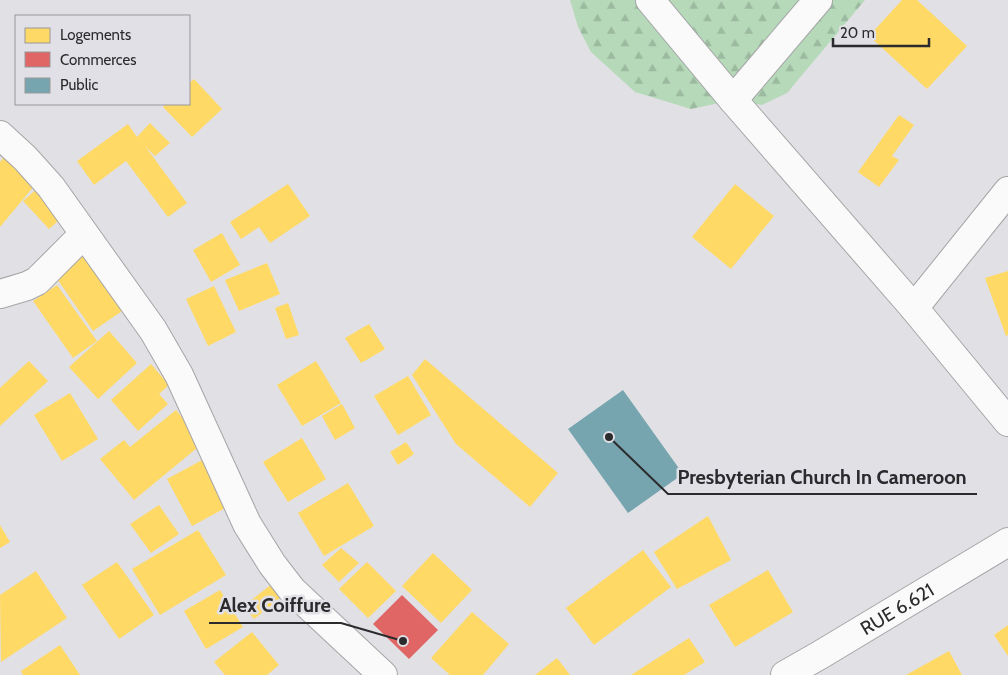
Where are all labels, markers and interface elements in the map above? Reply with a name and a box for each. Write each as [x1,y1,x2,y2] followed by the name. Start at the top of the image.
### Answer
[15,15,190,105] legend
[833,15,929,47] scale bar
[840,24,875,42] text: 20 m
[60,26,131,44] text: Logements
[60,51,136,69] text: Commerces
[60,76,98,94] text: Public
[668,459,977,494] callout: Presbyterian Church In Cameroon
[677,465,967,489] text: Presbyterian Church In Cameroon
[856,578,938,640] street label: RUE 6.621
[209,588,341,623] callout: Alex Coiffure
[219,593,331,617] text: Alex Coiffure

